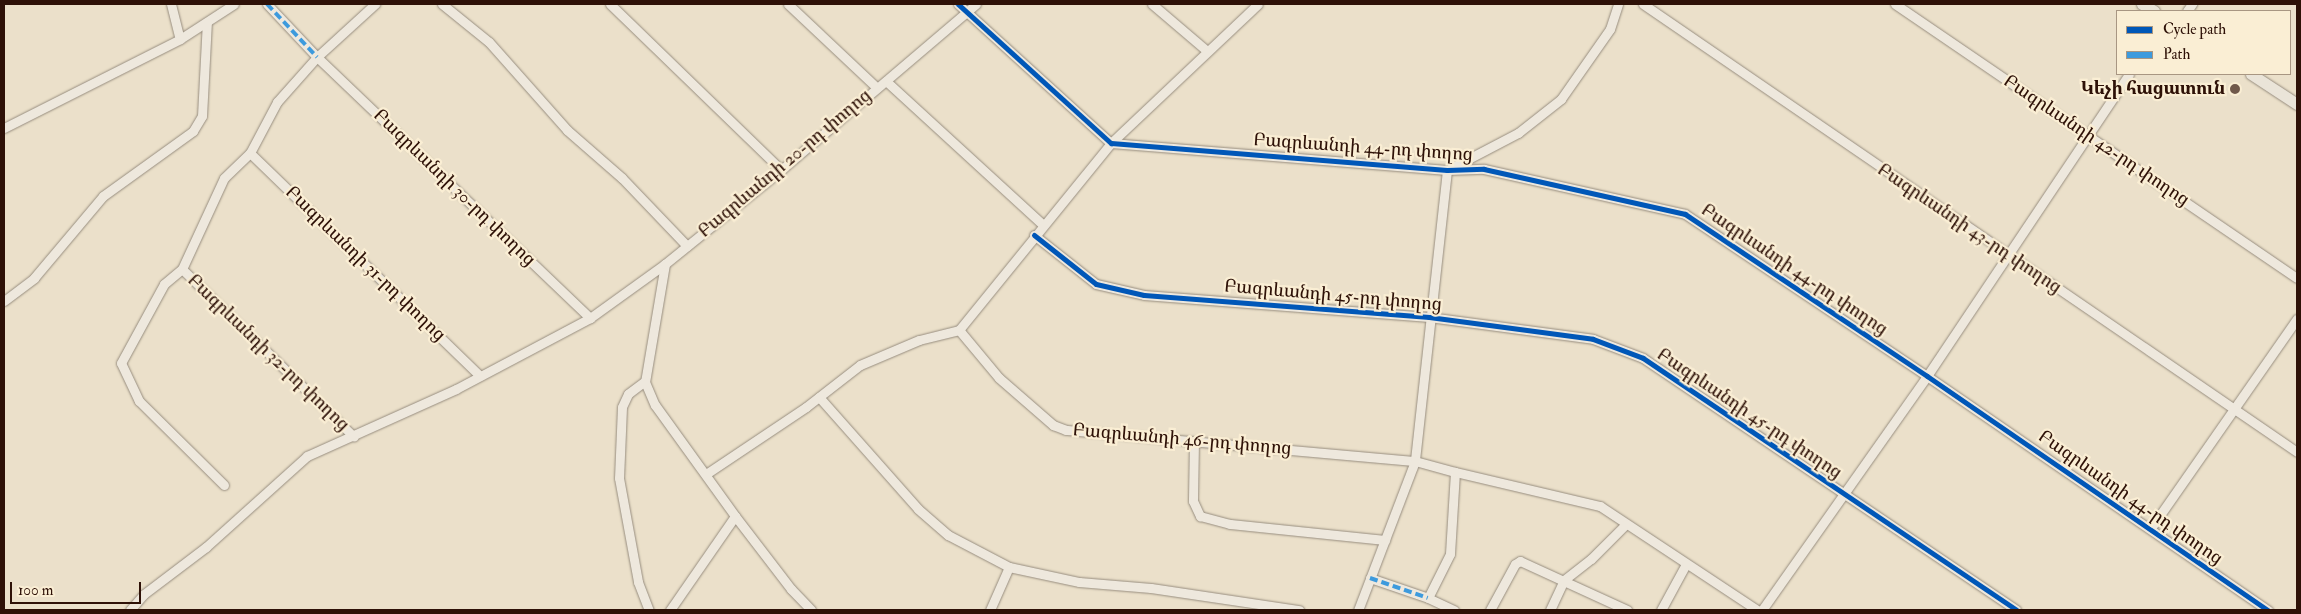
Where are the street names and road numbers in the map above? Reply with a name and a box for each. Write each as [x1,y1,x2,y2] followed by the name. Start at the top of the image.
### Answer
[1999,71,2193,211] street label: Բագրևանդի 42-րդ փողոց
[694,85,876,243] street label: Բագրևանդի 20-րդ փողոց
[369,105,539,271] street label: Բագրևանդի 30-րդ փողոց
[1252,130,1474,166] street label: Բագրևանդի 44-րդ փողոց
[1873,159,2065,299] street label: Բագրևանդի 43-րդ փողոց
[281,182,449,346] street label: Բագրևանդի 31-րդ փողոց
[1697,200,1891,340] street label: Բագրևանդի 44-րդ փողոց
[183,270,353,436] street label: Բագրևանդի 32-րդ փողոց
[1223,276,1443,316] street label: Բագրևանդի 45-րդ փողոց
[1652,344,1846,484] street label: Բագրևանդի 45-րդ փողոց
[1072,420,1292,460] street label: Բագրևանդի 46-րդ փողոց
[2034,426,2226,570] street label: Բագրևանդի 44-րդ փողոց

